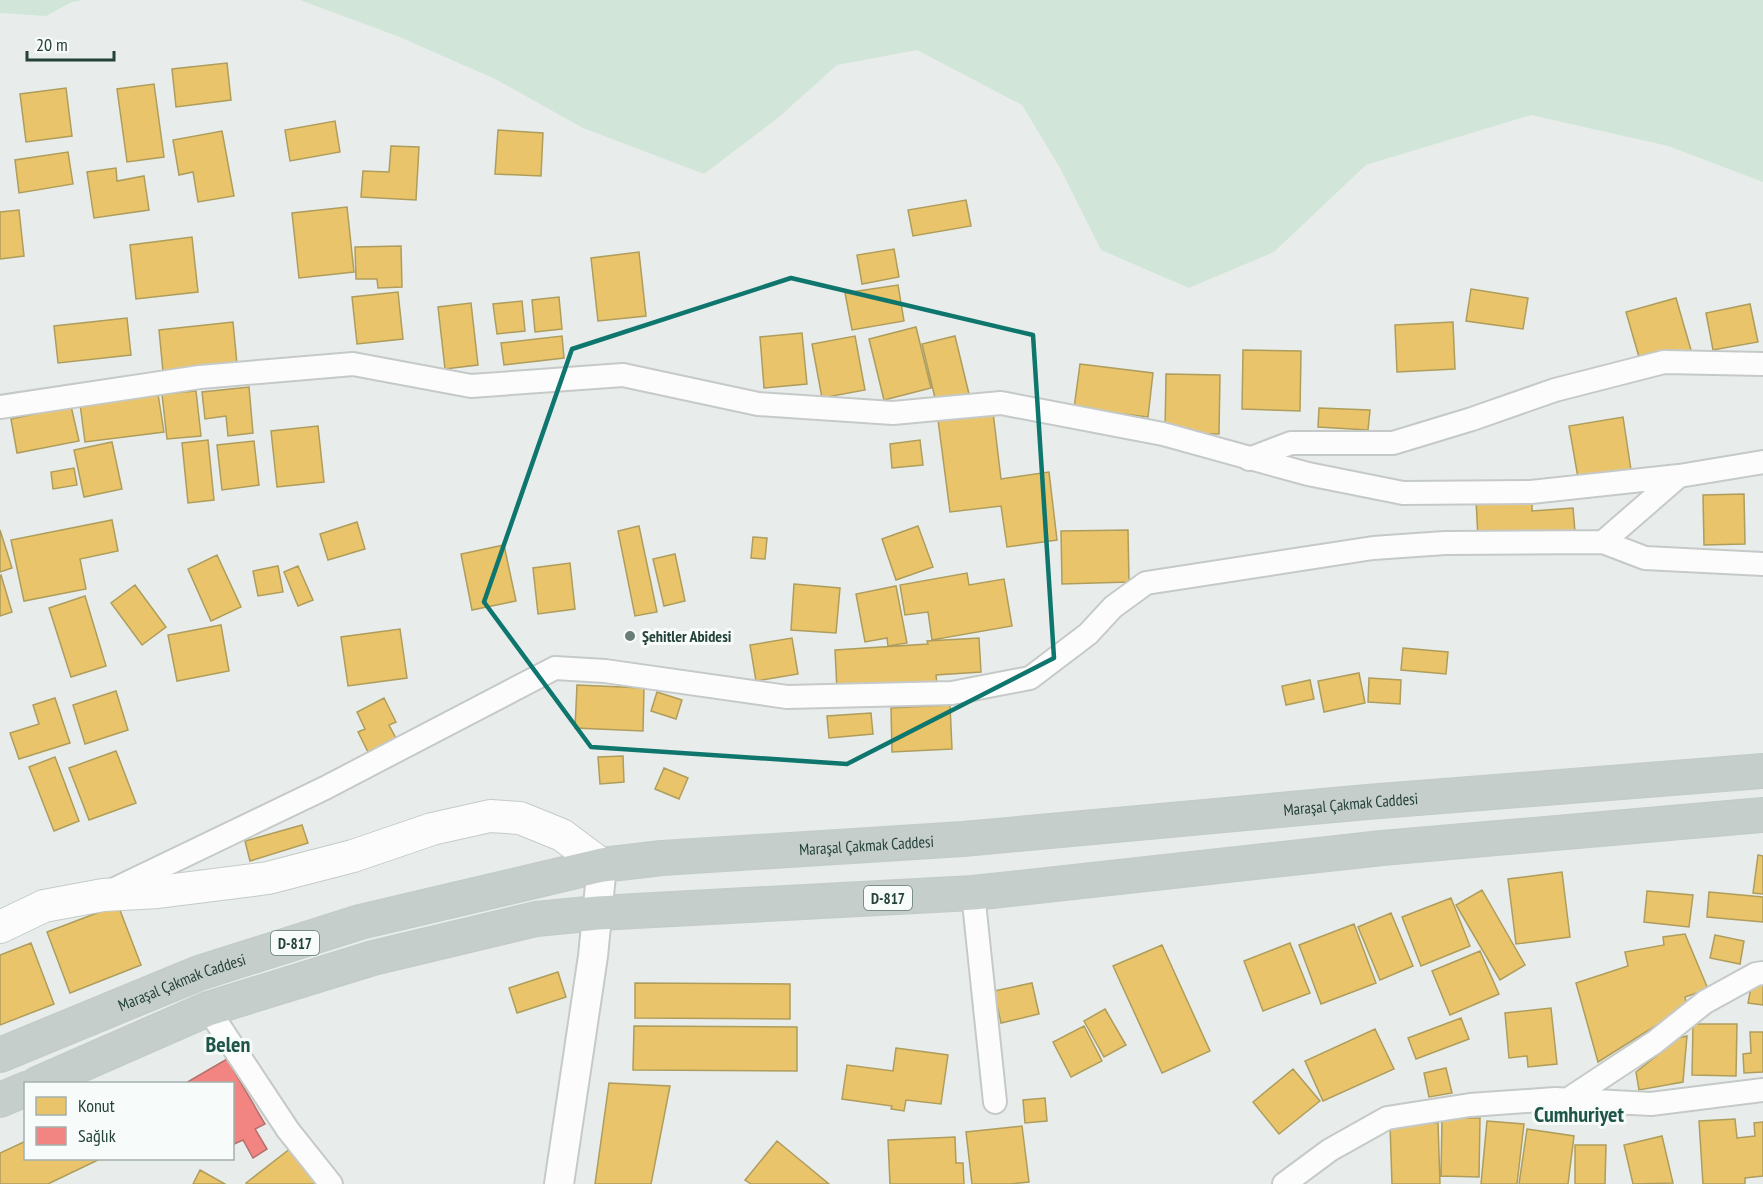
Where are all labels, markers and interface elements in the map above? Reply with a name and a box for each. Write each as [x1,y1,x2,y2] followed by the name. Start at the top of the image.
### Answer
[27,24,114,62] scale bar
[36,33,68,56] text: 20 m
[642,626,732,646] place label: Şehitler Abidesi
[623,629,637,643] marker: Şehitler Abidesi
[1282,788,1419,820] street label: Maraşal Çakmak Caddesi
[798,831,934,859] street label: Maraşal Çakmak Caddesi
[864,886,912,910] road number: D-817
[271,931,319,955] road number: D-817
[115,949,248,1015] street label: Maraşal Çakmak Caddesi
[206,1030,251,1058] district label: Belen
[24,1082,234,1160] legend
[78,1094,115,1117] text: Konut
[1534,1100,1625,1128] district label: Cumhuriyet
[78,1124,116,1147] text: Sağlık

